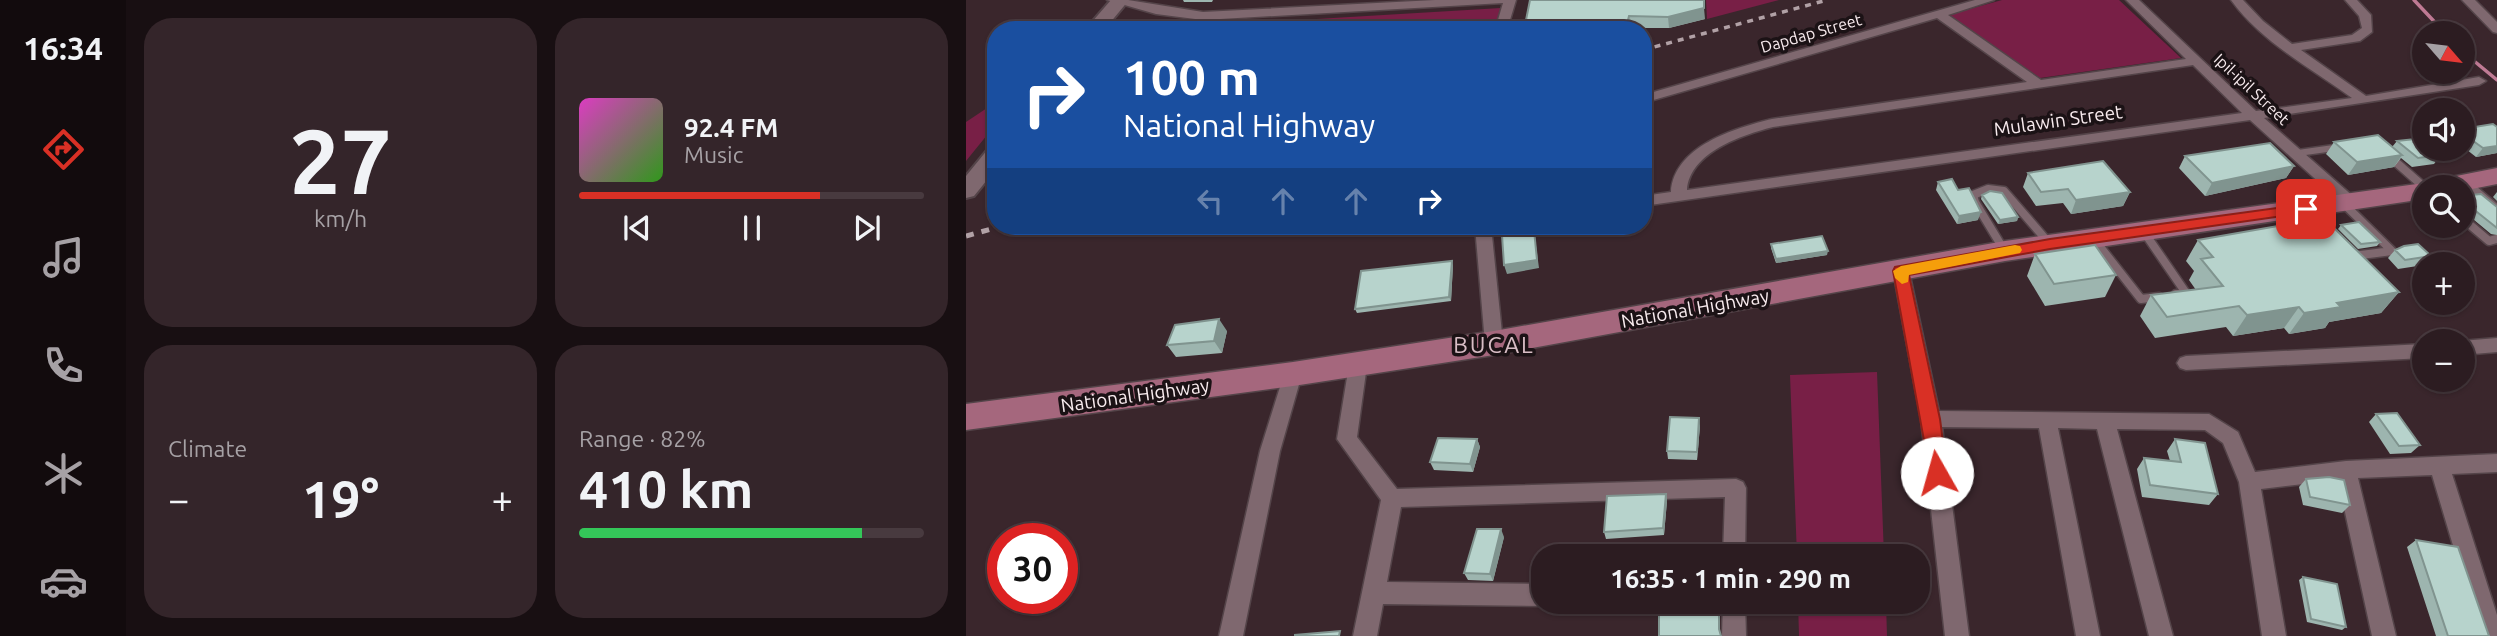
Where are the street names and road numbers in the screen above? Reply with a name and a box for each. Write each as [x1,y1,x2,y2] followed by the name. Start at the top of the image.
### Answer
[1758,10,1864,56] street label: Dapdap Street
[2211,50,2294,129] street label: Ipil-ipil Street
[1992,100,2124,140] street label: Mulawin Street
[1619,284,1771,332] street label: National Highway
[1059,374,1211,416] street label: National Highway

